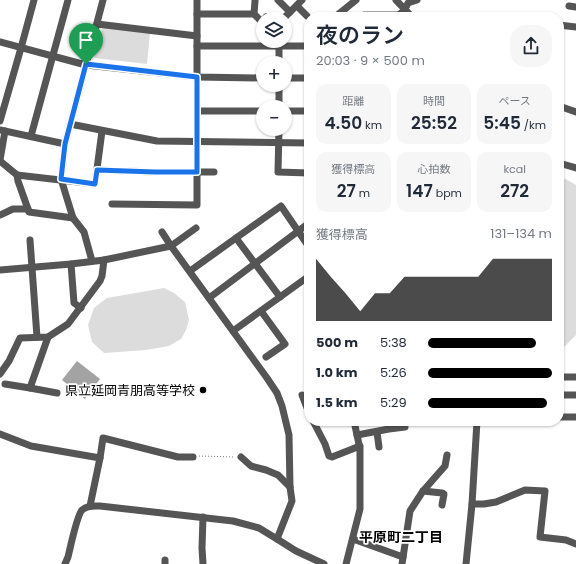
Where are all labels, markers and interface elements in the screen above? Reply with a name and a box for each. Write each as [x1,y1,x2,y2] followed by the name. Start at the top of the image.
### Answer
[256,12,292,136] map controls
[256,12,292,48] button: layers
[316,20,404,51] text: 夜のラン
[69,23,103,64] pin
[510,25,552,67] button: share
[75,29,97,51] icon: arrive
[316,51,425,70] text: 20:03 · 9 × 500 m
[256,56,292,92] button: +
[342,93,364,109] text: 距離
[423,93,445,109] text: 時間
[498,93,531,109] text: ペース
[256,100,292,136] button: −
[325,111,362,135] text: 4.50
[411,111,457,135] text: 25:52
[483,111,521,135] text: 5:45
[362,117,382,133] text: km
[521,117,546,133] text: /km
[331,161,375,177] text: 獲得標高
[417,161,450,177] text: 心拍数
[503,161,526,177] text: kcal
[337,179,356,203] text: 27
[406,179,433,203] text: 147
[500,179,529,203] text: 272
[356,185,370,201] text: m
[433,185,462,201] text: bpm
[490,224,552,243] text: 131–134 m
[316,225,368,244] text: 獲得標高
[316,333,358,352] text: 500 m
[380,333,407,352] text: 5:38
[316,363,358,382] text: 1.0 km
[380,363,407,382] text: 5:26
[65,381,195,400] place label: 県立延岡青朋高等学校
[198,385,208,395] marker: 県立延岡青朋高等学校
[316,393,358,412] text: 1.5 km
[380,393,407,412] text: 5:29
[359,527,443,547] district label: 平原町二丁目

